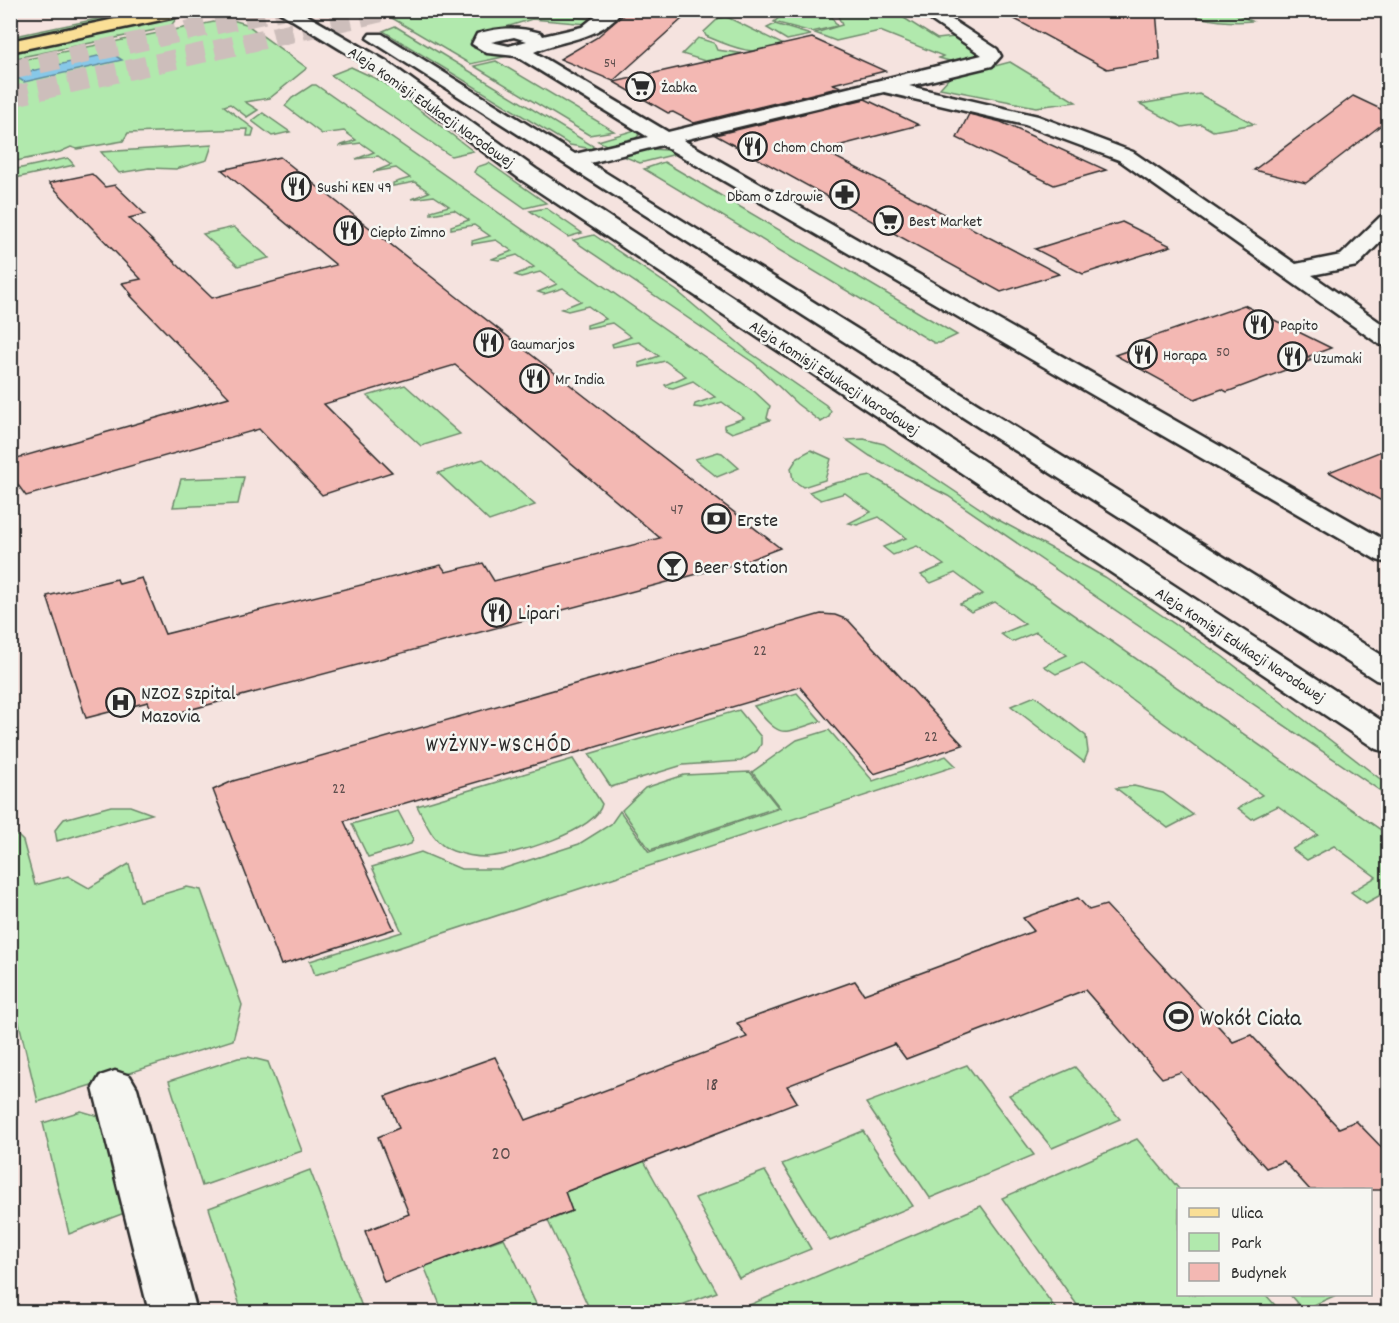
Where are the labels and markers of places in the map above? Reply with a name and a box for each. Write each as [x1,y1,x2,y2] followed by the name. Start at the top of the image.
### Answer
[624,70,656,102] supermarket icon: Żabka
[661,77,697,100] place label: Żabka
[736,130,768,162] restaurant icon: Chom Chom
[773,137,843,160] place label: Chom Chom
[280,170,312,202] restaurant icon: Sushi KEN 49
[317,177,392,200] place label: Sushi KEN 49
[828,179,860,211] pharmacy icon: Dbam o Zdrowie
[727,186,823,209] place label: Dbam o Zdrowie
[872,204,904,236] supermarket icon: Best Market
[909,211,982,234] place label: Best Market
[333,215,365,247] restaurant icon: Ciepło Zimno
[370,222,446,245] place label: Ciepło Zimno
[1243,308,1275,340] restaurant icon: Papito
[1280,315,1318,338] place label: Papito
[473,327,505,359] restaurant icon: Gaumarjos
[510,334,575,357] place label: Gaumarjos
[1126,338,1158,370] restaurant icon: Horapa
[1276,341,1308,373] restaurant icon: Uzumaki
[1163,345,1207,368] place label: Horapa
[1313,348,1362,371] place label: Uzumaki
[518,362,550,394] restaurant icon: Mr India
[555,369,605,392] place label: Mr India
[700,503,732,535] bank icon: Erste
[737,508,778,536] place label: Erste
[657,550,689,582] bar icon: Beer Station
[694,555,788,583] place label: Beer Station
[481,596,513,628] restaurant icon: Lipari
[518,601,560,629] place label: Lipari
[141,681,236,732] place label: NZOZ Szpital Mazovia
[104,687,136,719] hospital icon: NZOZ Szpital Mazovia
[1163,1001,1195,1033] sports icon: Wokół Ciała
[1200,1003,1302,1037] place label: Wokół Ciała

